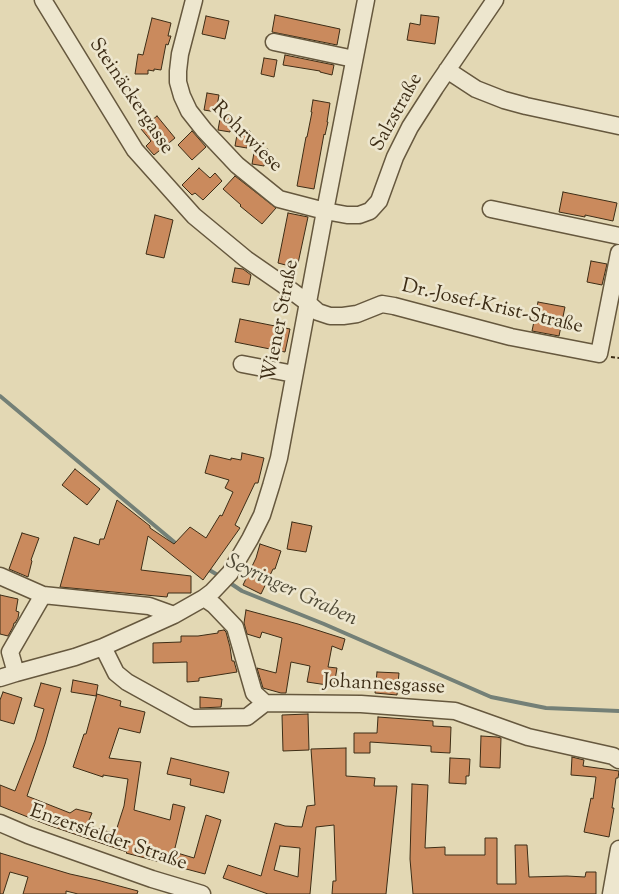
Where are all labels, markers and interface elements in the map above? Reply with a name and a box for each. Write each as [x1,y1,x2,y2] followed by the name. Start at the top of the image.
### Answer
[82,34,178,160] street label: Steinäckergasse
[367,70,429,156] street label: Salzstraße
[205,97,287,179] street label: Rohrwiese
[258,258,306,384] street label: Wiener Straße
[399,275,585,341] street label: Dr.-Josef-Krist-Straße
[221,550,361,634] water label: Seyringer Graben
[322,671,446,701] street label: Johannesgasse
[26,801,190,877] street label: Enzersfelder Straße

